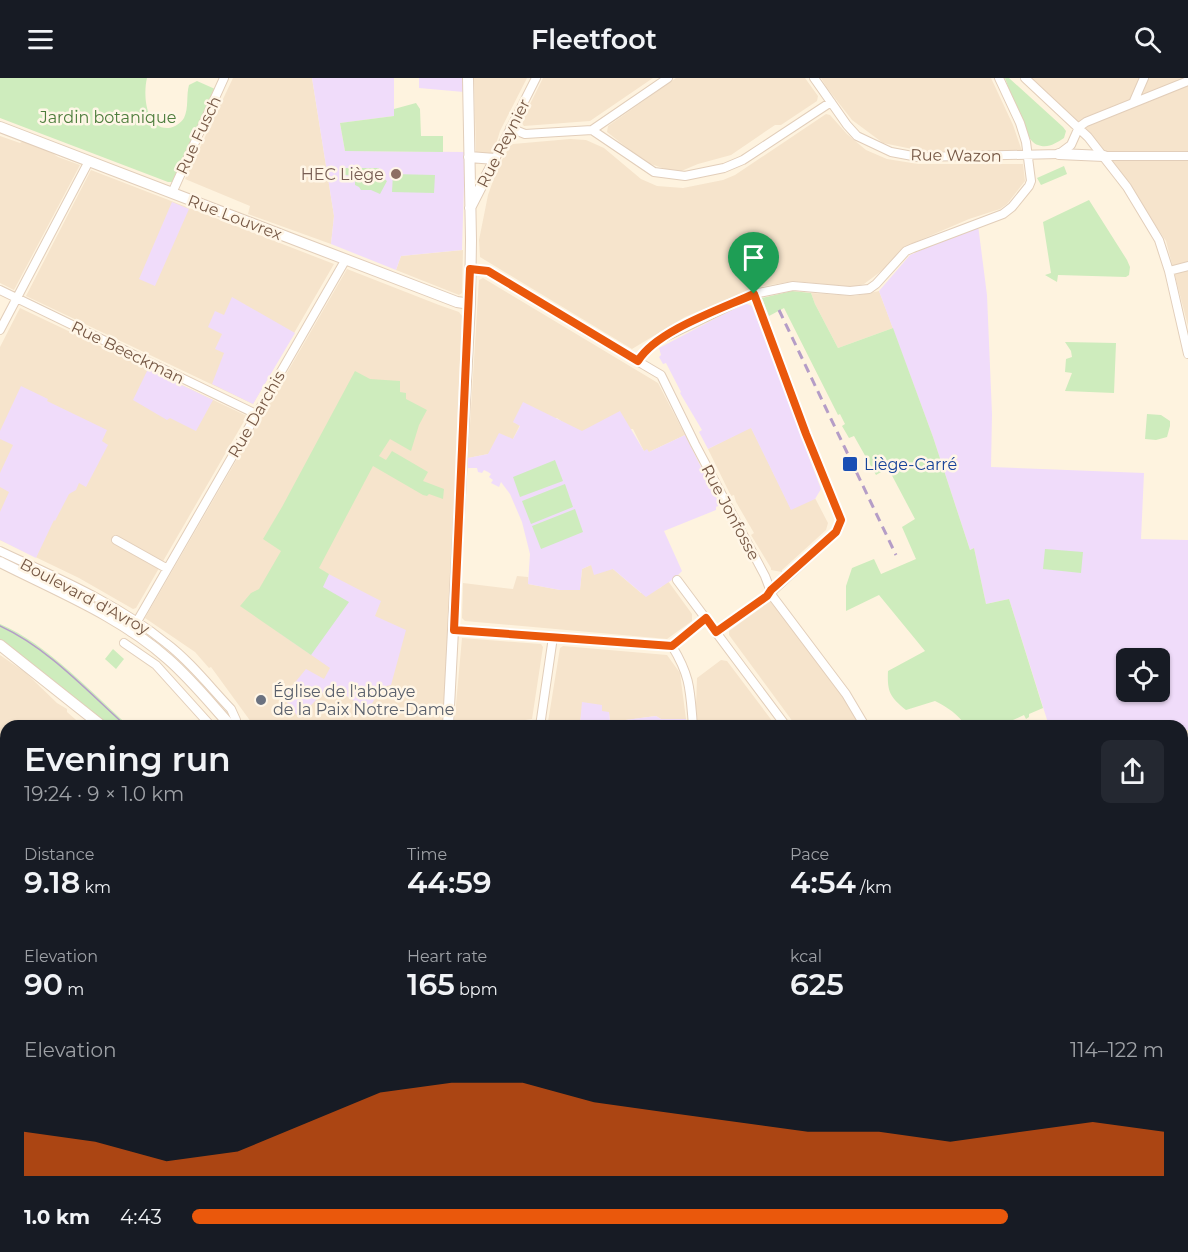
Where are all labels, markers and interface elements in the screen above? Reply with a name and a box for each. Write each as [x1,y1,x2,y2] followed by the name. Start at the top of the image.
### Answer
[24,23,57,56] icon: menu
[531,23,657,56] text: Fleetfoot
[1131,23,1164,56] icon: search
[172,93,225,177] street label: Rue Fusch
[473,96,534,191] street label: Rue Reynier
[39,108,176,127] park label: Jardin botanique
[910,145,1002,166] street label: Rue Wazon
[301,165,384,184] place label: HEC Liège
[389,167,403,181] marker: HEC Liège
[185,191,285,244] street label: Rue Louvrex
[728,232,779,294] pin
[737,241,770,274] icon: arrive
[68,317,187,388] street label: Rue Beeckman
[224,367,289,461] street label: Rue Darchis
[841,455,859,473] marker: Liège-Carré
[864,455,957,474] place label: Liège-Carré
[697,461,764,563] street label: Rue Jonfosse
[17,554,153,639] street label: Boulevard d'Avroy
[1116,648,1170,702] map controls
[1116,648,1170,702] button: locate
[273,682,454,719] place label: Église de l'abbaye de la Paix Notre-Dame
[254,693,268,707] marker: Église de l'abbaye de la Paix Notre-Dame
[24,739,231,779] text: Evening run
[1101,740,1164,803] button: share
[24,782,184,806] text: 19:24 · 9 × 1.0 km
[24,845,94,864] text: Distance
[407,845,447,864] text: Time
[790,845,829,864] text: Pace
[24,864,80,901] text: 9.18
[407,864,492,901] text: 44:59
[790,864,856,901] text: 4:54
[80,878,111,897] text: km
[856,878,892,897] text: /km
[24,947,98,966] text: Elevation
[407,947,487,966] text: Heart rate
[790,947,822,966] text: kcal
[24,966,63,1003] text: 90
[407,966,455,1003] text: 165
[790,966,844,1003] text: 625
[63,980,84,999] text: m
[455,980,498,999] text: bpm
[24,1038,116,1062] text: Elevation
[1070,1038,1164,1062] text: 114–122 m
[24,1205,90,1229] text: 1.0 km
[120,1205,162,1229] text: 4:43

